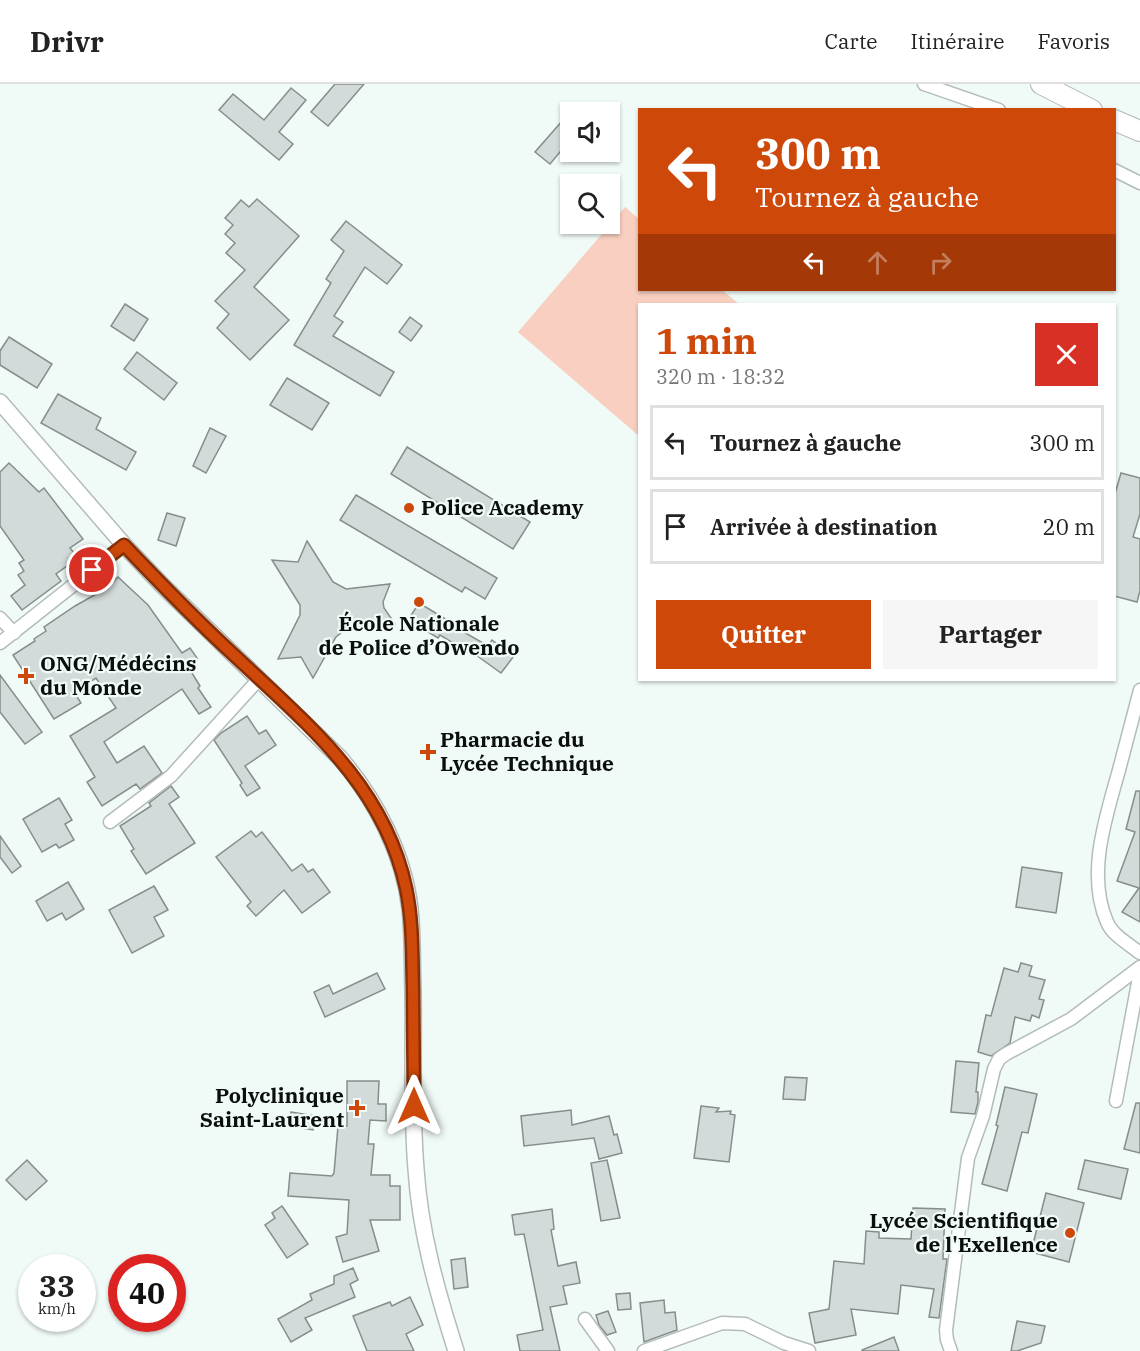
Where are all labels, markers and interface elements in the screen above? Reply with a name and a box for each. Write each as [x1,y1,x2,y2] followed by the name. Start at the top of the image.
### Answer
[30,23,104,60] text: Drivr
[824,27,878,55] text: Carte
[911,27,1004,55] text: Itinéraire
[1037,27,1110,55] text: Favoris
[560,102,620,234] map controls
[560,102,620,162] button: sound
[755,126,881,181] text: 300 m
[656,132,734,210] icon: left
[560,174,620,234] button: search
[755,179,979,214] text: Tournez à gauche
[798,246,831,279] icon: left
[861,246,894,279] icon: ahead
[924,246,957,279] icon: right
[656,317,757,364] text: 1 min
[1035,323,1098,386] button: close
[656,363,785,390] text: 320 m · 18:32
[659,426,692,459] icon: left
[710,428,901,457] text: Tournez à gauche
[1029,428,1095,457] text: 300 m
[421,493,584,521] place label: Police Academy
[402,501,416,515] marker: Police Academy
[659,510,692,543] icon: arrive
[710,512,938,541] text: Arrivée à destination
[1043,512,1095,541] text: 20 m
[66,544,117,595] pin
[75,553,108,586] icon: arrive
[412,595,426,609] marker: École Nationale de Police d’Owendo
[656,600,871,669] button: Quitter
[883,600,1098,669] button: Partager
[318,609,520,661] place label: École Nationale de Police d’Owendo
[40,649,196,701] place label: ONG/Médécins du Monde
[17,667,35,685] marker: ONG/Médécins du Monde
[440,725,614,777] place label: Pharmacie du Lycée Technique
[421,745,435,759] marker: Pharmacie du Lycée Technique
[382,1074,446,1138] position arrow
[200,1081,344,1133] place label: Polyclinique Saint-Laurent
[348,1099,366,1117] marker: Polyclinique Saint-Laurent
[870,1206,1058,1258] place label: Lycée Scientifique de l'Exellence
[1063,1226,1077,1240] marker: Lycée Scientifique de l'Exellence
[108,1254,186,1332] speed limit sign: 40
[39,1266,75,1305] text: 33
[38,1299,76,1318] text: km/h

